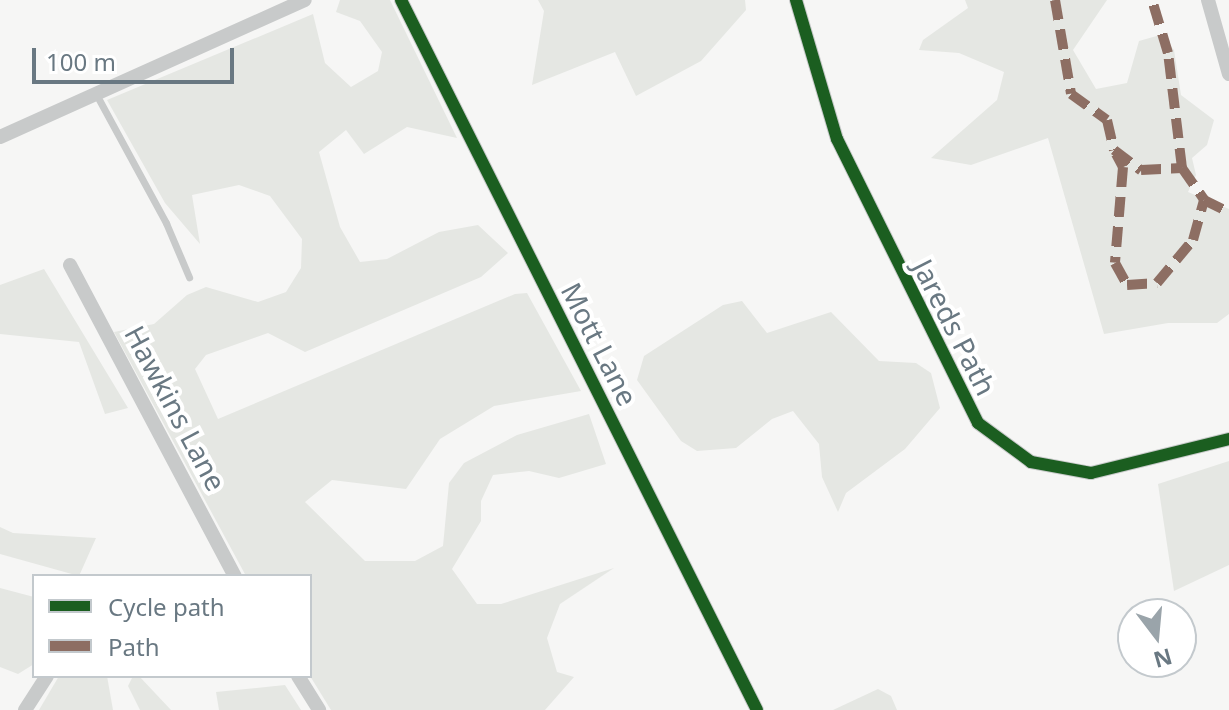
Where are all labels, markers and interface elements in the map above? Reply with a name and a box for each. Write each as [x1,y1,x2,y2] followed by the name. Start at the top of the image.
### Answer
[36,32,238,82] scale bar
[46,45,116,78] text: 100 m
[906,253,1004,401] street label: Jareds Path
[555,277,645,411] street label: Mott Lane
[118,320,234,496] street label: Hawkins Lane
[32,574,312,678] legend
[108,590,225,623] text: Cycle path
[1117,598,1197,678] north arrow
[108,630,159,663] text: Path
[1150,642,1176,676] text: N

